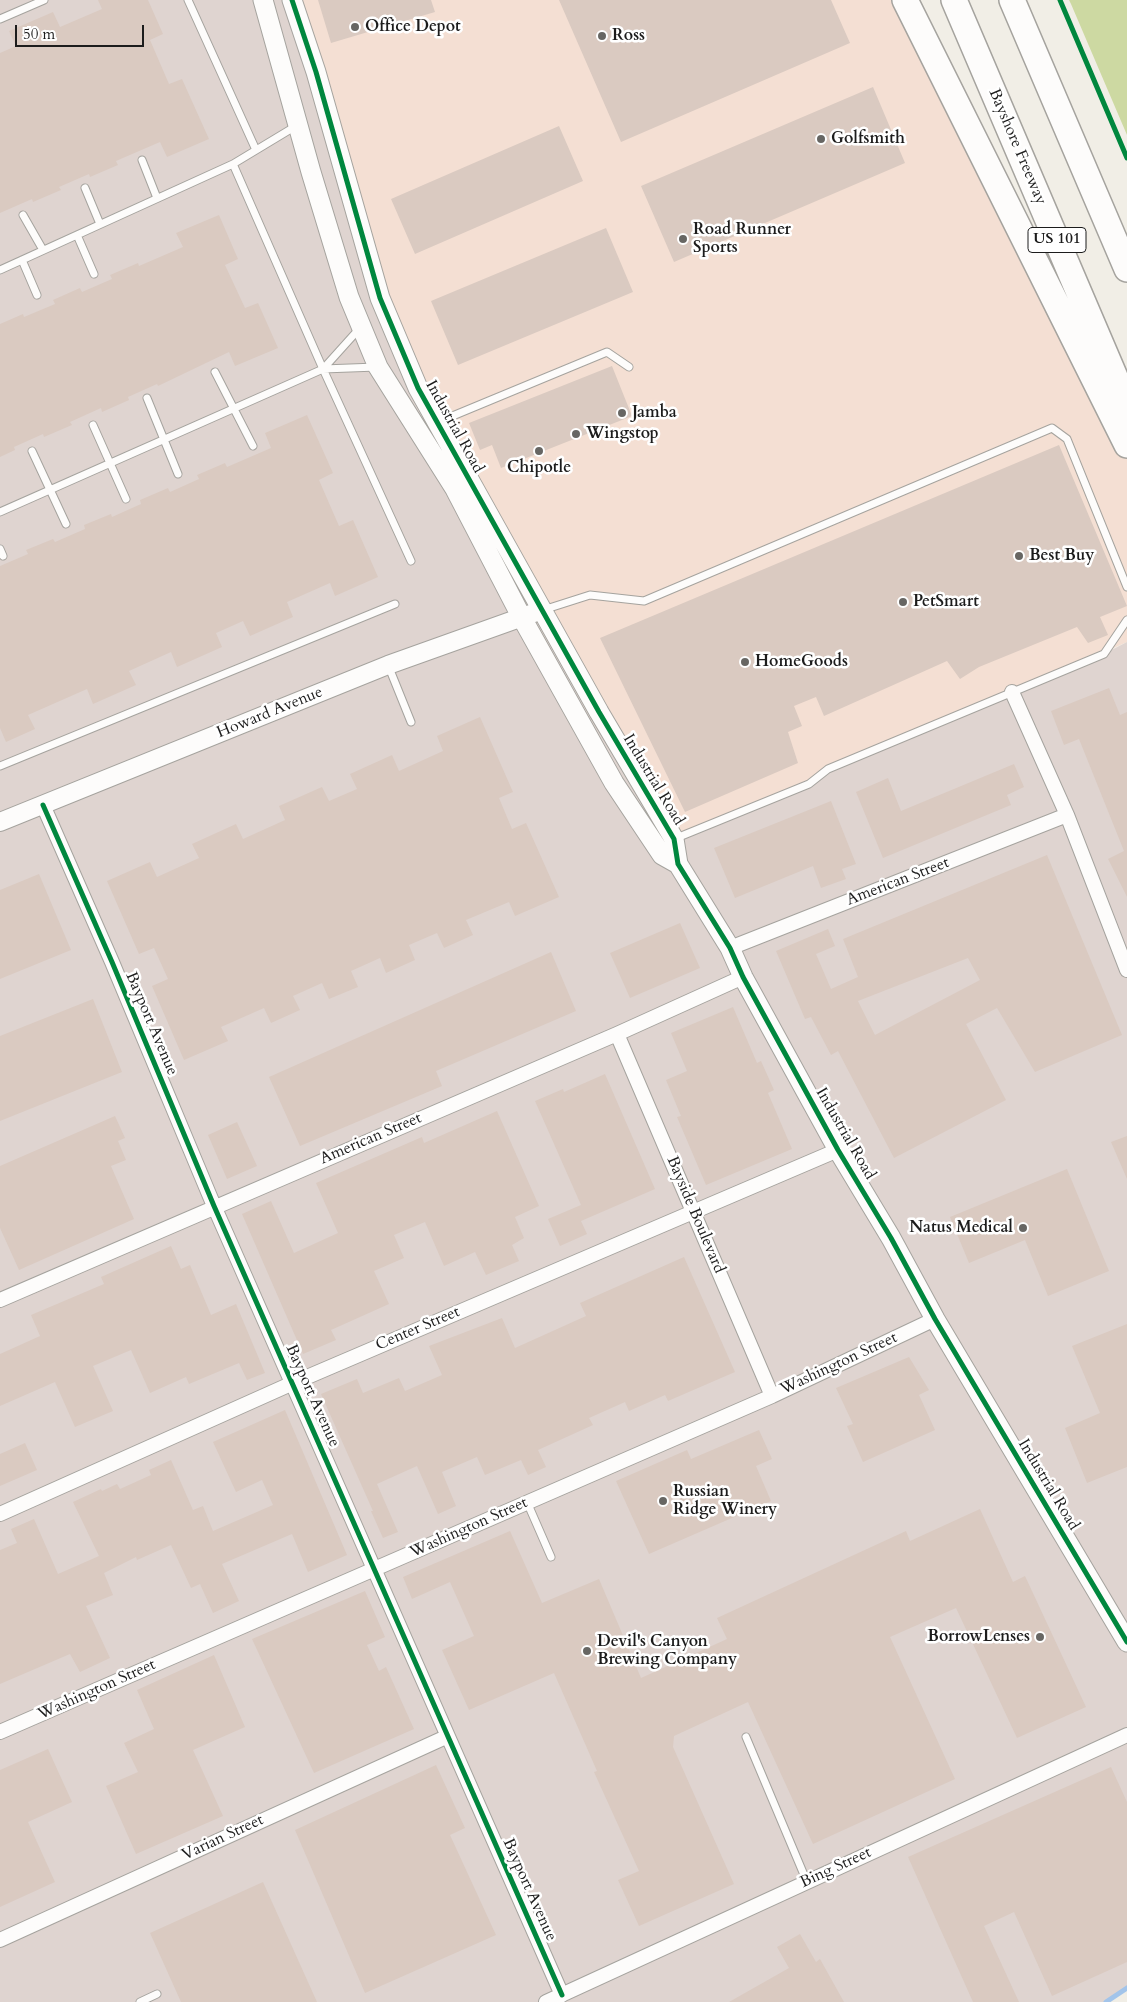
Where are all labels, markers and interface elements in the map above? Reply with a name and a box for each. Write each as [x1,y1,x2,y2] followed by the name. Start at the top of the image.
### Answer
[18,15,146,47] scale bar
[365,17,461,37] place label: Office Depot
[349,21,361,33] marker: Office Depot
[23,24,55,44] text: 50 m
[612,26,645,46] place label: Ross
[596,30,608,42] marker: Ross
[984,86,1050,208] street label: Bayshore Freeway
[831,129,905,149] place label: Golfsmith
[815,133,827,145] marker: Golfsmith
[693,220,791,258] place label: Road Runner Sports
[1028,228,1086,252] road number: US 101
[677,233,689,245] marker: Road Runner Sports
[421,377,487,477] street label: Industrial Road
[632,403,677,423] place label: Jamba
[616,407,628,419] marker: Jamba
[586,424,659,444] place label: Wingstop
[570,428,582,440] marker: Wingstop
[533,445,545,457] marker: Chipotle
[507,458,571,478] place label: Chipotle
[1029,546,1094,566] place label: Best Buy
[1013,550,1025,562] marker: Best Buy
[913,592,979,612] place label: PetSmart
[897,596,909,608] marker: PetSmart
[755,652,848,672] place label: HomeGoods
[739,656,751,668] marker: HomeGoods
[214,683,326,743] street label: Howard Avenue
[618,731,688,829] street label: Industrial Road
[844,854,952,910] street label: American Street
[121,969,181,1079] street label: Bayport Avenue
[811,1085,879,1183] street label: Industrial Road
[317,1109,425,1169] street label: American Street
[662,1154,728,1276] street label: Bayside Boulevard
[909,1218,1013,1238] place label: Natus Medical
[1017,1222,1029,1234] marker: Natus Medical
[373,1303,463,1355] street label: Center Street
[777,1328,901,1400] street label: Washington Street
[281,1342,343,1450] street label: Bayport Avenue
[1013,1436,1083,1534] street label: Industrial Road
[673,1482,777,1520] place label: Russian Ridge Winery
[407,1493,531,1563] street label: Washington Street
[657,1495,669,1507] marker: Russian Ridge Winery
[927,1627,1030,1647] place label: BorrowLenses
[1034,1631,1046,1643] marker: BorrowLenses
[597,1632,737,1670] place label: Devil's Canyon Brewing Company
[581,1645,593,1657] marker: Devil's Canyon Brewing Company
[35,1655,159,1725] street label: Washington Street
[179,1811,267,1865] street label: Varian Street
[498,1836,560,1944] street label: Bayport Avenue
[797,1843,875,1893] street label: Bing Street

